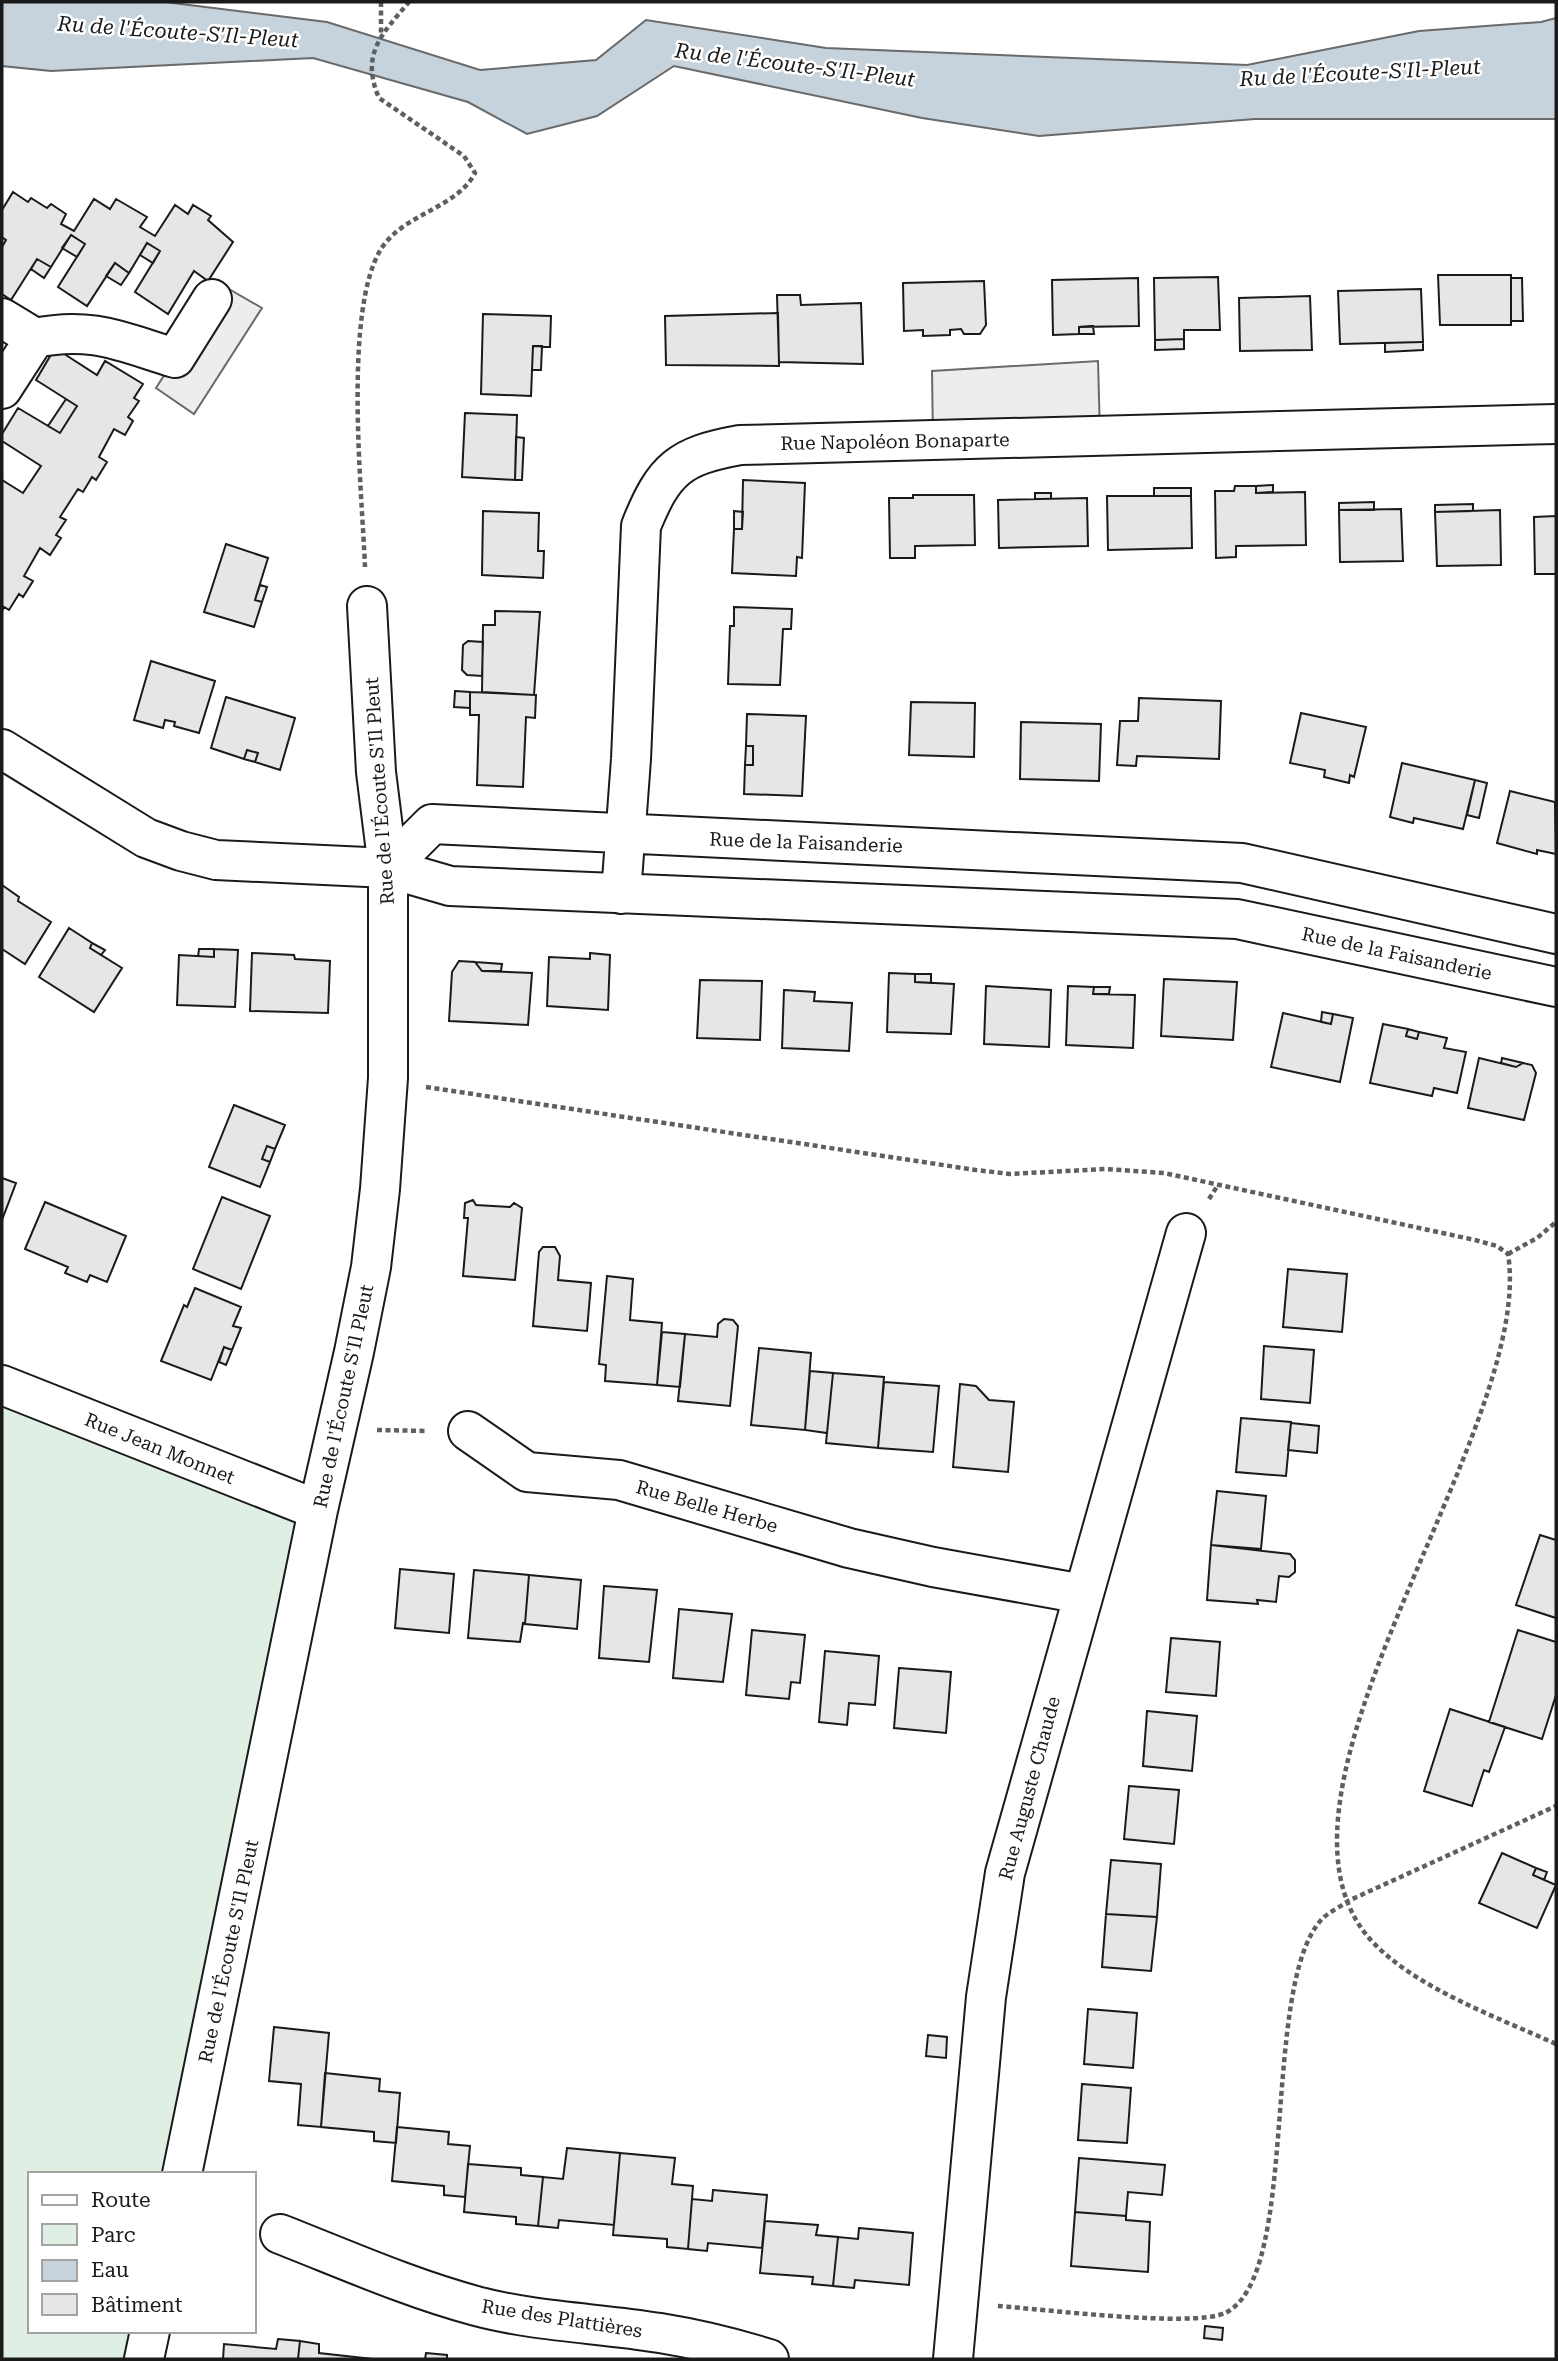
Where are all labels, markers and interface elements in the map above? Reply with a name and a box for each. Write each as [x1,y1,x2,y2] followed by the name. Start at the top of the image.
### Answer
[56,11,300,52] water label: Ru de l'Écoute-S'Il-Pleut
[673,37,917,92] water label: Ru de l'Écoute-S'Il-Pleut
[1238,54,1481,91] water label: Ru de l'Écoute-S'Il-Pleut
[780,428,1010,455] street label: Rue Napoléon Bonaparte
[360,677,399,905] street label: Rue de l'Écoute S'Il Pleut
[709,828,903,857] street label: Rue de la Faisanderie
[1300,922,1494,985] street label: Rue de la Faisanderie
[309,1282,378,1510] street label: Rue de l'Écoute S'Il Pleut
[81,1408,238,1489] street label: Rue Jean Monnet
[633,1475,780,1538] street label: Rue Belle Herbe
[994,1694,1065,1883] street label: Rue Auguste Chaude
[194,1837,263,2065] street label: Rue de l'Écoute S'Il Pleut
[28,2172,256,2333] legend
[91,2188,150,2212] text: Route
[91,2223,136,2247] text: Parc
[91,2258,129,2282] text: Eau
[91,2293,183,2317] text: Bâtiment
[480,2294,644,2343] street label: Rue des Plattières

